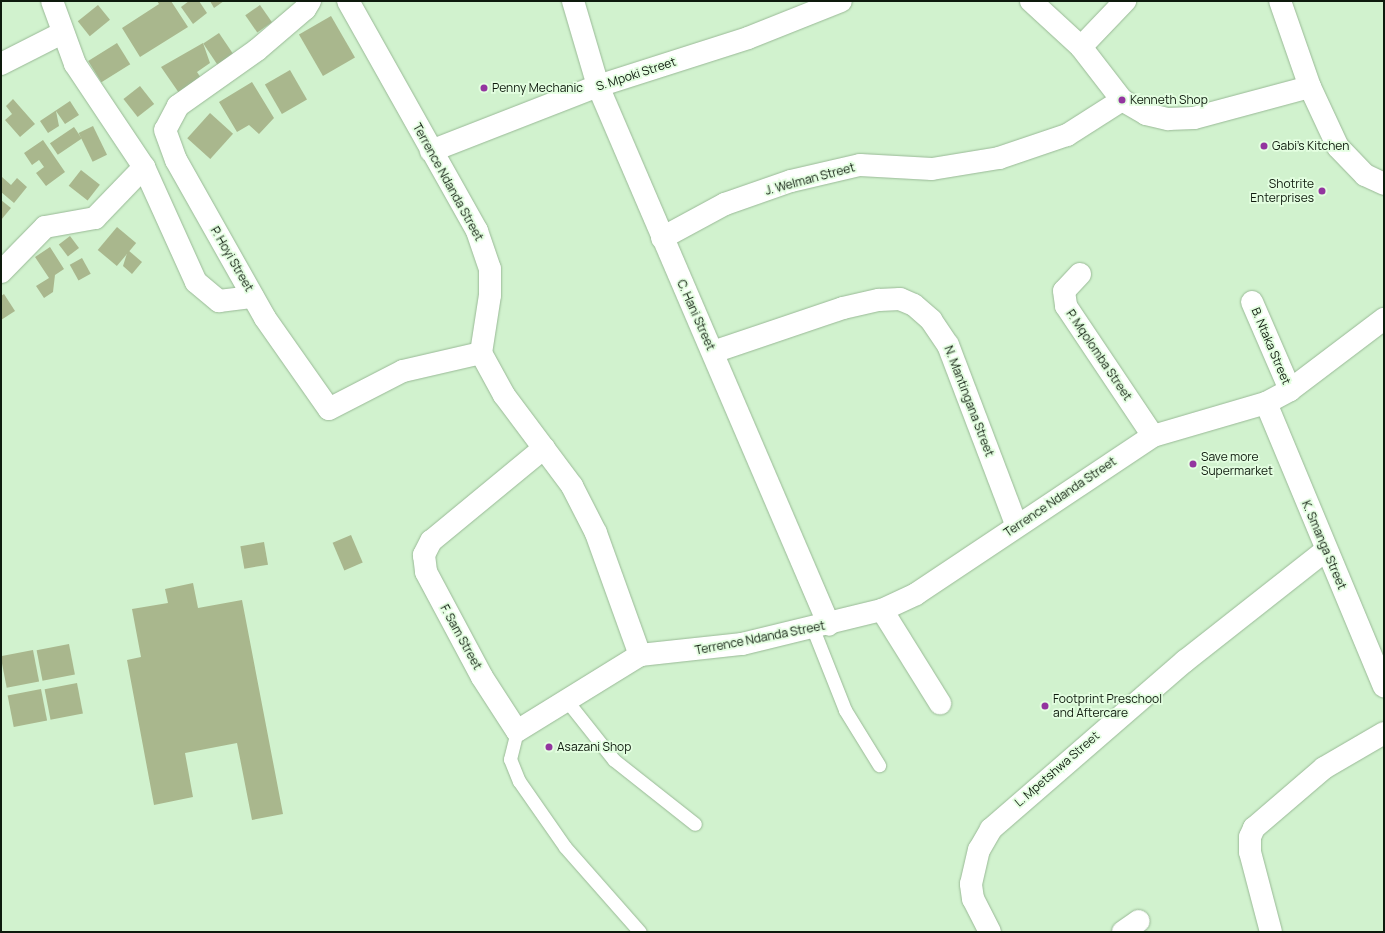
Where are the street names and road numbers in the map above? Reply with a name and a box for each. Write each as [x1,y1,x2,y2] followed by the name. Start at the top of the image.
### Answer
[594,54,678,94] street label: S. Mpoki Street
[410,121,486,243] street label: Terrence Ndanda Street
[764,160,856,198] street label: J. Welman Street
[208,224,256,294] street label: P. Hoyi Street
[674,277,718,353] street label: C. Hani Street
[1248,305,1294,387] street label: B. Ntaka Street
[1063,307,1135,403] street label: P. Mqolomba Street
[941,344,997,458] street label: N. Mantingana Street
[1001,454,1119,540] street label: Terrence Ndanda Street
[1299,498,1349,592] street label: K. Smanga Street
[437,602,485,672] street label: F. Sam Street
[694,618,826,658] street label: Terrence Ndanda Street
[1012,728,1102,810] street label: L. Mpetshwa Street

